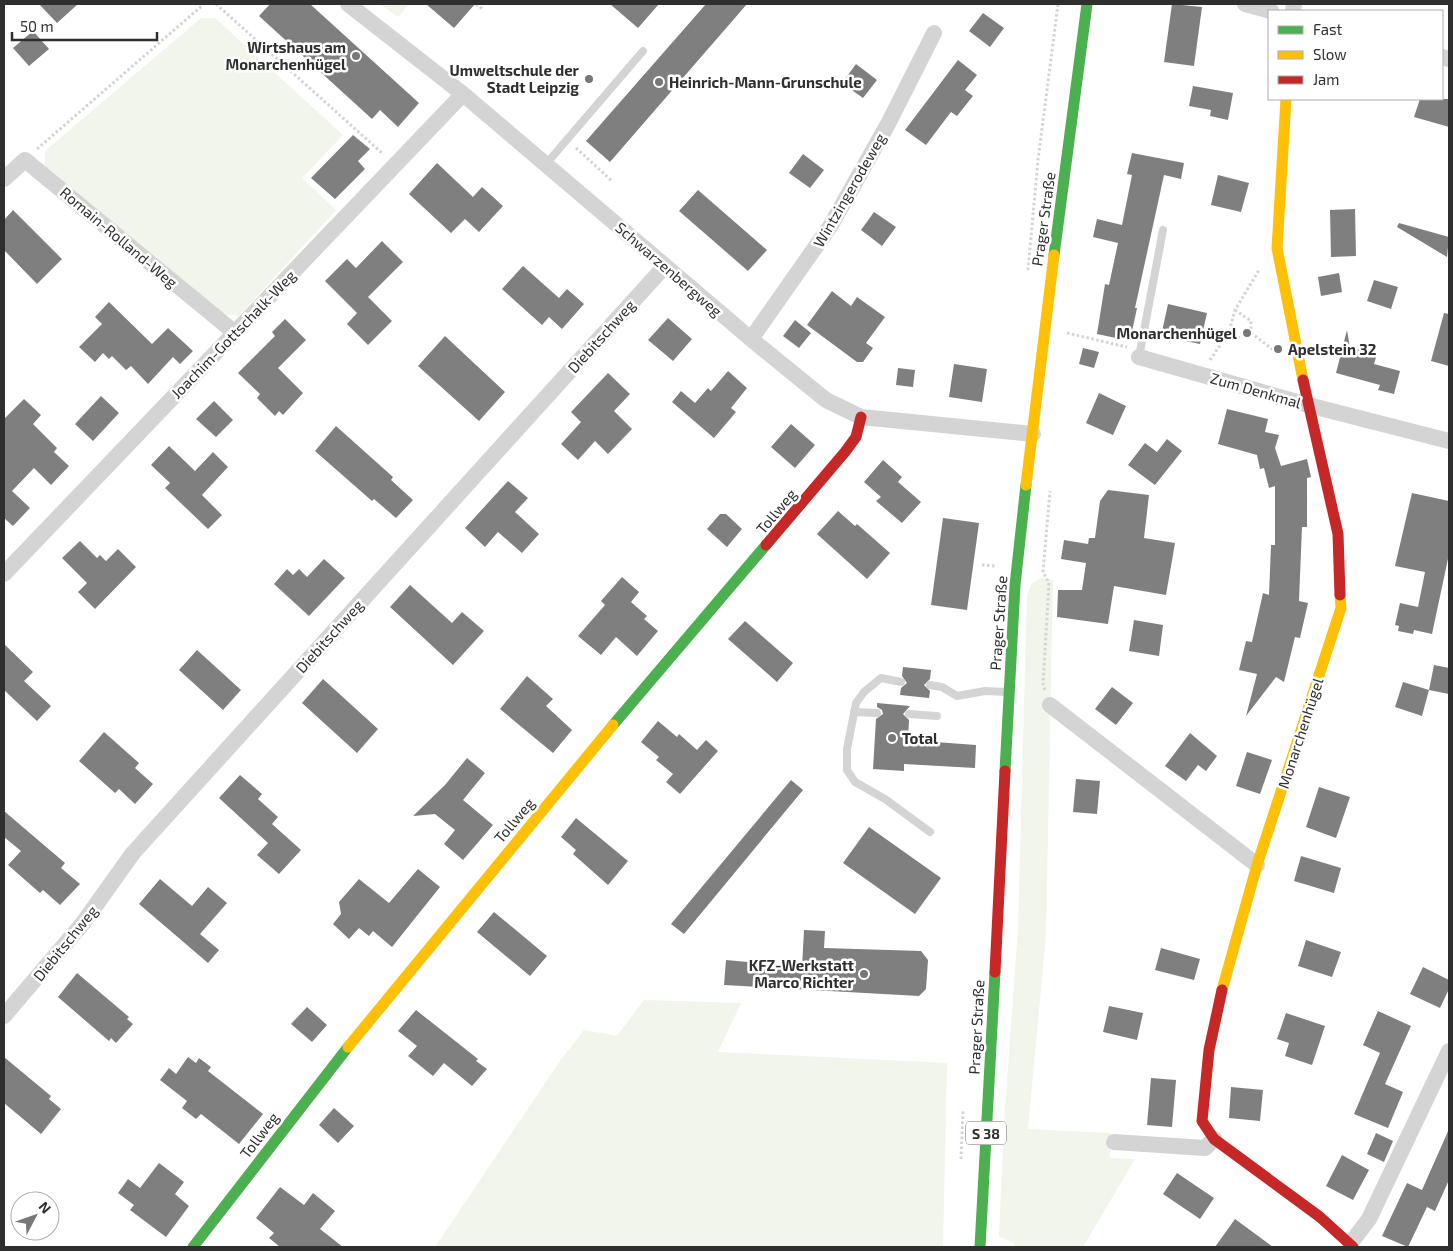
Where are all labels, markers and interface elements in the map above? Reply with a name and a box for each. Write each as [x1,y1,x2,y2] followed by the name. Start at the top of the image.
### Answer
[12,10,158,42] scale bar
[1268,10,1443,100] legend
[20,17,54,35] text: 50 m
[1313,20,1343,38] text: Fast
[226,38,346,73] place label: Wirtshaus am Monarchenhügel
[1313,45,1347,63] text: Slow
[350,50,362,62] marker: Wirtshaus am Monarchenhügel
[450,61,580,96] place label: Umweltschule der Stadt Leipzig
[1313,70,1339,88] text: Jam
[583,73,595,85] marker: Umweltschule der Stadt Leipzig
[669,73,862,91] place label: Heinrich-Mann-Grunschule
[653,76,665,88] marker: Heinrich-Mann-Grunschule
[809,129,889,250] street label: Wintzingerodeweg
[1027,171,1059,267] street label: Prager Straße
[57,183,182,292] street label: Romain-Rolland-Weg
[612,218,726,321] street label: Schwarzenbergweg
[167,266,299,402] street label: Joachim-Gottschalk-Weg
[563,295,639,376] street label: Diebitschweg
[1117,324,1237,342] place label: Monarchenhügel
[1241,327,1253,339] marker: Monarchenhügel
[1288,340,1377,358] place label: Apelstein 32
[1272,343,1284,355] marker: Apelstein 32
[1208,368,1304,412] street label: Zum Denkmal
[752,484,800,537] street label: Tollweg
[986,575,1010,671] street label: Prager Straße
[291,595,367,676] street label: Diebitschweg
[1274,675,1327,791] street label: Monarchenhügel
[902,729,938,747] place label: Total
[886,732,898,744] marker: Total
[490,793,538,846] street label: Tollweg
[29,901,101,984] street label: Diebitschweg
[749,956,855,991] place label: KFZ-Werkstatt Marco Richter
[858,968,870,980] marker: KFZ-Werkstatt Marco Richter
[965,979,987,1075] street label: Prager Straße
[236,1108,283,1162] street label: Tollweg
[966,1122,1006,1144] road number: S 38
[10,1191,60,1241] north arrow
[35,1198,55,1217] text: N

